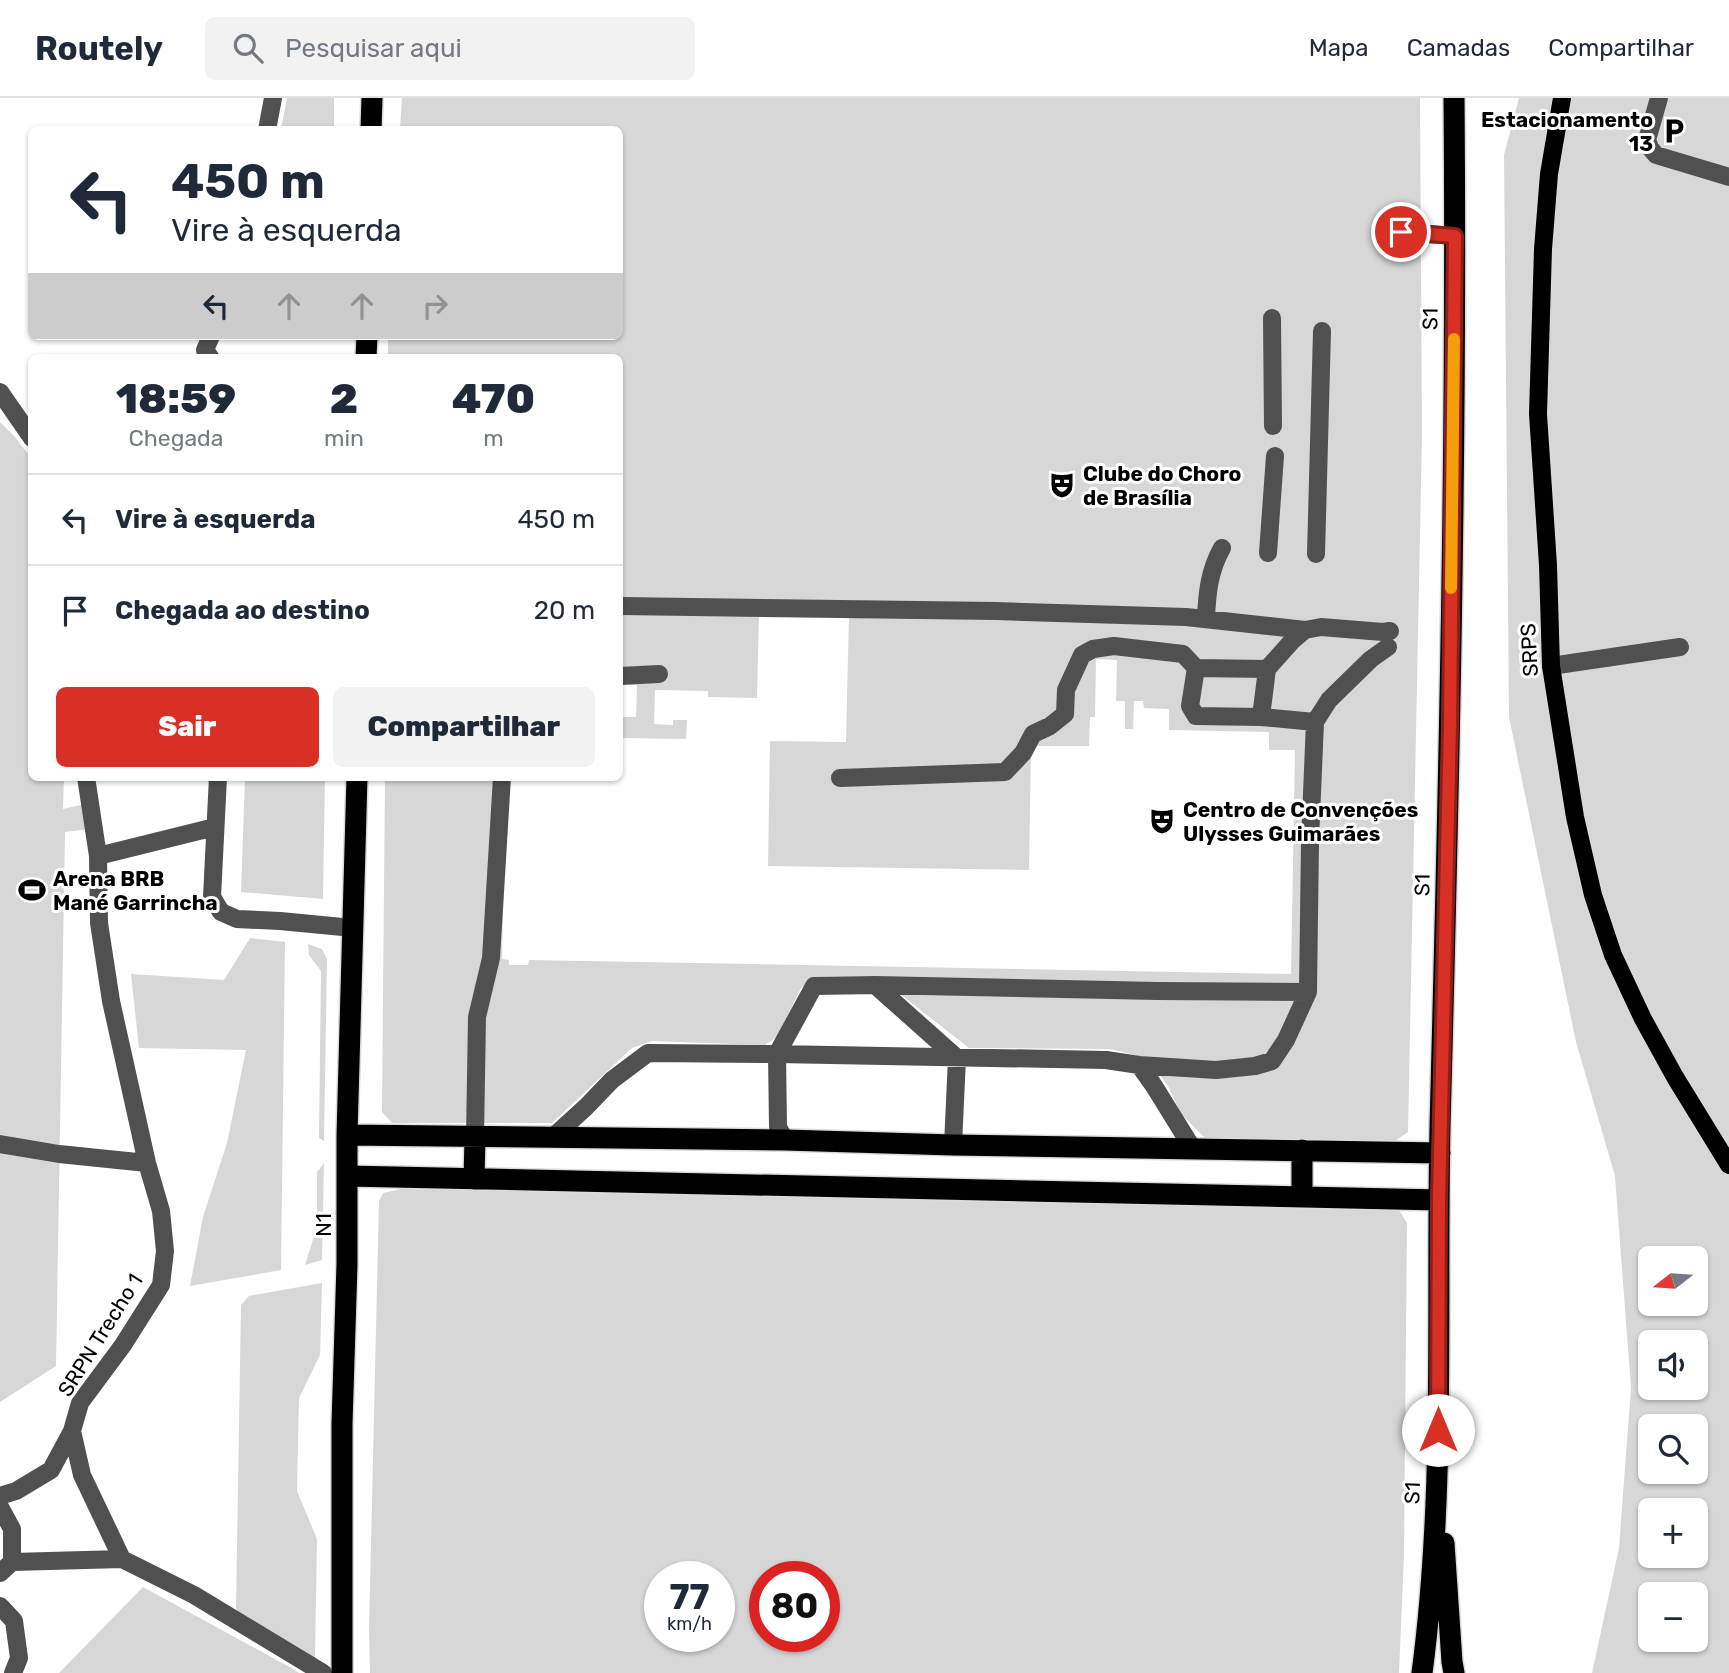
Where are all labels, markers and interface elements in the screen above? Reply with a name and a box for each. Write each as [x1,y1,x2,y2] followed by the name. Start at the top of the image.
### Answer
[205,17,695,80] search box
[35,29,163,68] text: Routely
[229,29,267,67] icon: search
[285,33,462,64] text: Pesquisar aqui
[1309,34,1369,62] text: Mapa
[1407,34,1510,62] text: Camadas
[1548,34,1694,62] text: Compartilhar
[1481,107,1653,156] place label: Estacionamento 13
[1659,116,1689,146] parking icon: Estacionamento 13
[171,152,325,210] text: 450 m
[56,154,147,245] icon: left
[1371,202,1431,262] pin
[171,211,402,249] text: Vire à esquerda
[1382,213,1420,251] icon: arrive
[197,287,235,325] icon: left
[270,287,308,325] icon: ahead
[343,287,381,325] icon: ahead
[416,287,454,325] icon: right
[1417,308,1443,330] street label: S1
[116,374,236,424] text: 18:59
[330,374,358,424] text: 2
[452,374,535,424] text: 470
[128,424,223,452] text: Chegada
[324,424,364,452] text: min
[483,424,504,452] text: m
[1083,461,1241,510] place label: Clube do Choro de Brasília
[1047,470,1077,500] theatre icon: Clube do Choro de Brasília
[56,501,94,539] icon: left
[115,504,316,535] text: Vire à esquerda
[517,504,595,535] text: 450 m
[56,592,94,630] icon: arrive
[115,595,370,626] text: Chegada ao destino
[534,595,595,626] text: 20 m
[1515,623,1543,677] street label: SRPS
[56,687,319,767] button: Sair
[333,687,595,767] button: Compartilhar
[1183,797,1418,846] place label: Centro de Convenções Ulysses Guimarães
[1147,806,1177,836] theatre icon: Centro de Convenções Ulysses Guimarães
[53,866,218,915] place label: Arena BRB Mané Garrincha
[1409,874,1435,896] street label: S1
[17,875,47,905] sports icon: Arena BRB Mané Garrincha
[311,1213,336,1237] street label: N1
[1638,1246,1708,1316] north arrow
[1638,1246,1708,1652] map controls
[52,1269,148,1401] street label: SRPN Trecho 1
[1638,1330,1708,1400] button: sound
[1401,1393,1475,1467] position arrow
[1638,1414,1708,1484] button: search
[1399,1481,1425,1505] street label: S1
[1638,1498,1708,1568] button: +
[749,1561,840,1652] speed limit sign: 80
[669,1576,710,1618] text: 77
[1638,1582,1708,1652] button: −
[667,1613,712,1635] text: km/h

